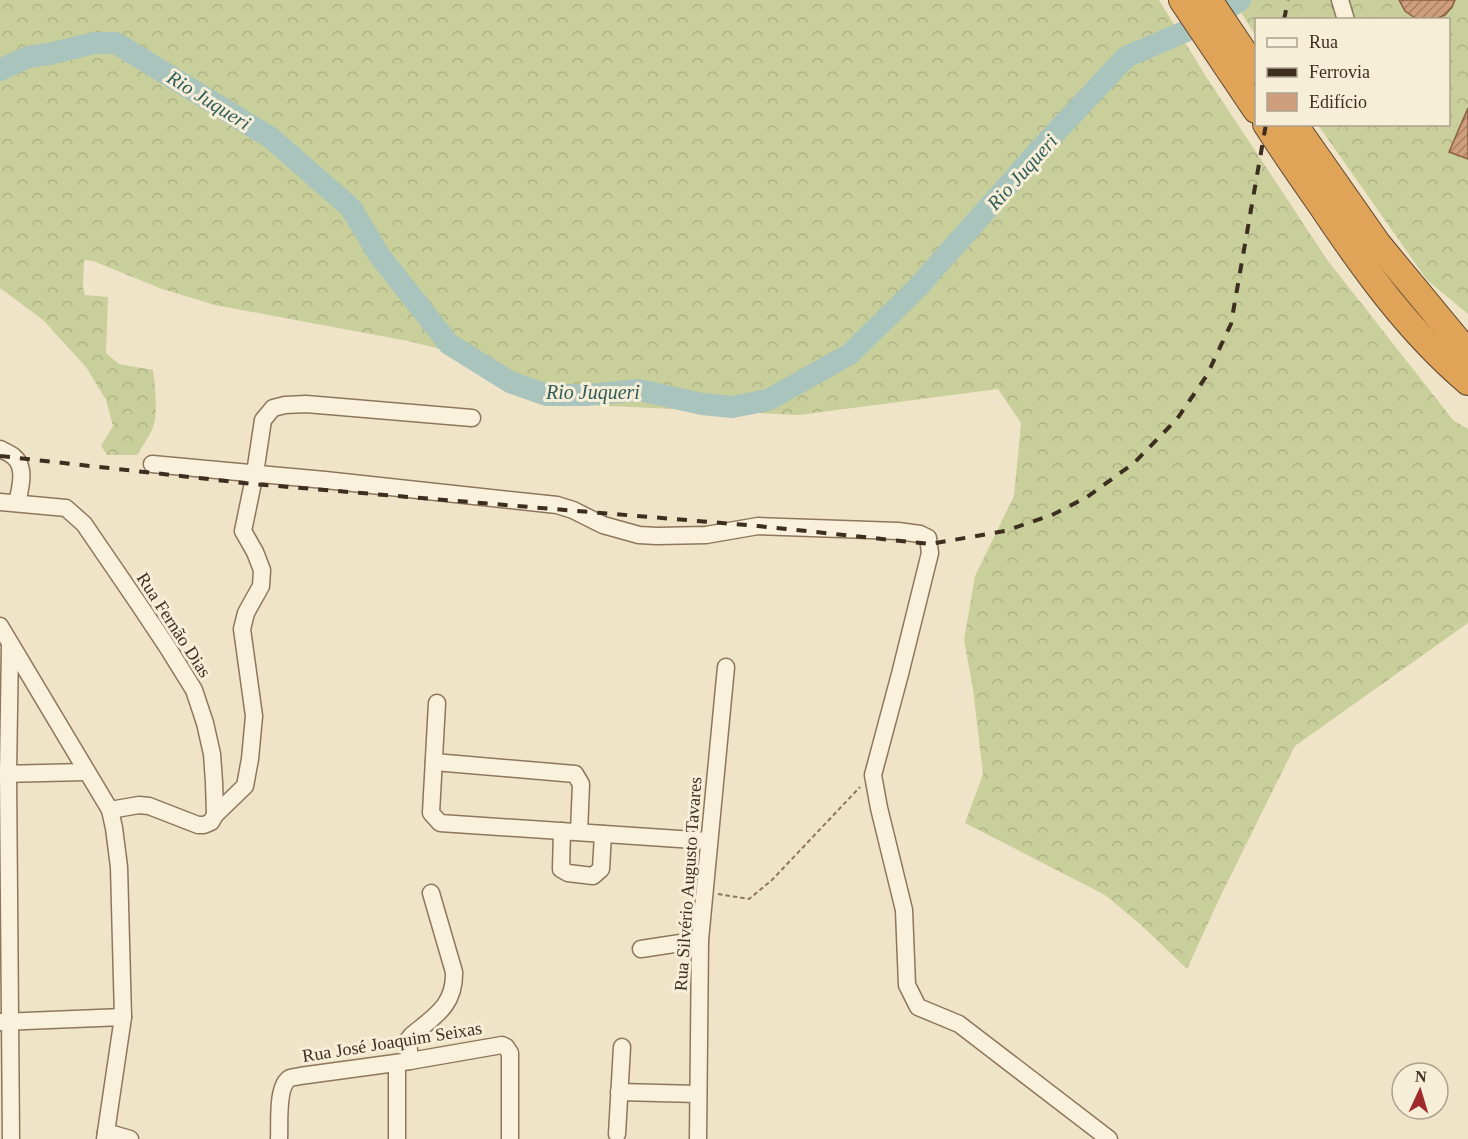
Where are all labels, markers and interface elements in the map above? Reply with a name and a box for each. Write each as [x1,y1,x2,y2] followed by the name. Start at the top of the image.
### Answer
[1255,18,1450,126] legend
[1309,32,1338,52] text: Rua
[1309,62,1370,82] text: Ferrovia
[162,65,255,135] water label: Rio Juqueri
[1309,92,1367,112] text: Edifício
[982,130,1062,216] water label: Rio Juqueri
[545,381,640,404] water label: Rio Juqueri
[133,569,215,681] street label: Rua Fernão Dias
[671,776,705,992] street label: Rua Silvério Augusto Tavares
[301,1018,483,1066] street label: Rua José Joaquim Seixas
[1390,1061,1450,1121] north arrow
[1415,1068,1428,1085] text: N

